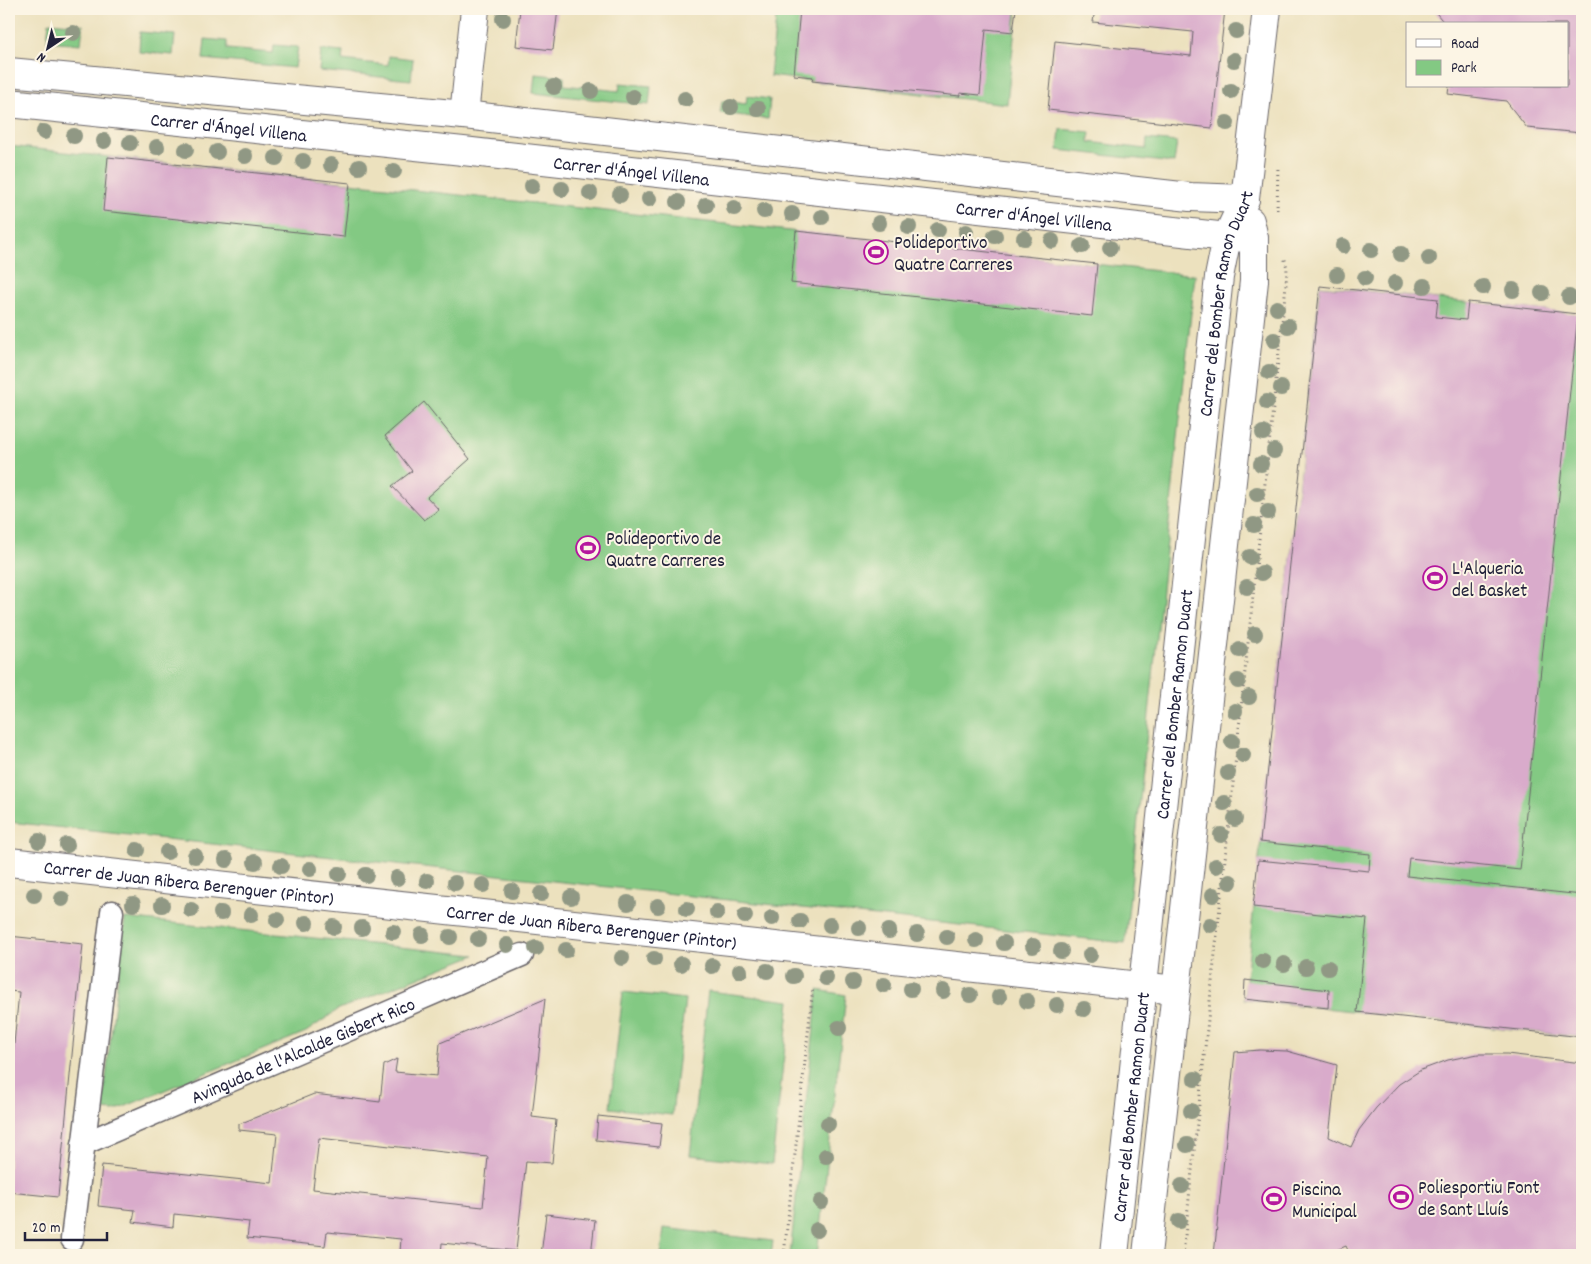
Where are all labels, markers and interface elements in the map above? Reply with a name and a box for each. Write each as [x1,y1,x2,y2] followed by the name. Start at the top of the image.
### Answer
[22,22,72,72] north arrow
[1406,22,1568,88] legend
[1451,34,1479,56] text: Road
[33,47,50,67] text: N
[1451,58,1477,80] text: Park
[149,108,309,152] street label: Carrer d'Ángel Villena
[552,151,712,196] street label: Carrer d'Ángel Villena
[1194,190,1263,418] street label: Carrer del Bomber Ramon Duart
[954,197,1114,241] street label: Carrer d'Ángel Villena
[894,231,1013,280] place label: Polideportivo Quatre Carreres
[863,239,889,265] sports icon: Polideportivo Quatre Carreres
[606,527,725,576] place label: Polideportivo de Quatre Carreres
[575,535,601,561] sports icon: Polideportivo de Quatre Carreres
[1452,557,1527,606] place label: L'Alqueria del Basket
[1422,565,1448,591] sports icon: L'Alqueria del Basket
[1151,588,1202,821] street label: Carrer del Bomber Ramon Duart
[42,856,335,915] street label: Carrer de Juan Ribera Berenguer (Pintor)
[445,900,738,959] street label: Carrer de Juan Ribera Berenguer (Pintor)
[1108,991,1159,1223] street label: Carrer del Bomber Ramon Duart
[187,992,420,1113] street label: Avinguda de l'Alcalde Gisbert Rico
[1418,1176,1539,1225] place label: Poliesportiu Font de Sant Lluís
[1292,1178,1357,1227] place label: Piscina Municipal
[1388,1184,1414,1210] sports icon: Poliesportiu Font de Sant Lluís
[1261,1186,1287,1212] sports icon: Piscina Municipal
[25,1209,108,1241] scale bar
[32,1218,60,1240] text: 20 m

